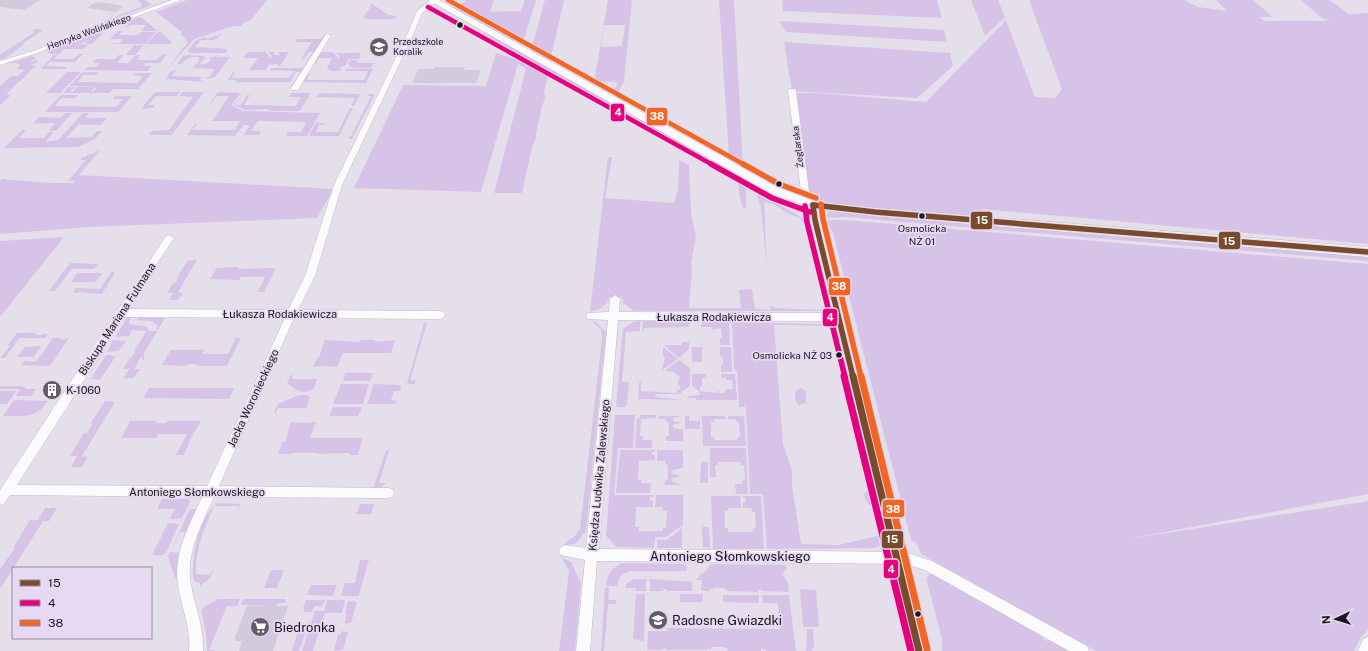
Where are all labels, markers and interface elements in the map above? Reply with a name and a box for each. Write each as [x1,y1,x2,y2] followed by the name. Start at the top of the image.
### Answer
[45,11,132,52] street label: Henryka Wolińskiego
[455,20,465,30] unlabelled marker
[368,36,390,58] school or university icon: Przedszkole Koralik
[393,36,443,57] place label: Przedszkole Koralik
[610,103,625,122] line badge: 4
[614,106,622,118] text: 4
[646,107,668,126] line badge: 38
[650,110,664,122] text: 38
[789,126,806,169] street label: Żeglarska
[774,179,784,189] unlabelled marker
[917,211,927,221] marker: Osmolicka NŻ 01
[970,211,993,230] line badge: 15
[976,214,988,226] text: 15
[898,222,946,247] place label: Osmolicka NŻ 01
[1218,231,1241,250] line badge: 15
[1223,235,1235,247] text: 15
[76,261,158,377] street label: Biskupa Mariana Fulmana
[828,277,851,296] line badge: 38
[832,280,846,292] text: 38
[223,308,337,320] street label: Łukasza Rodakiewicza
[822,308,838,327] line badge: 4
[657,311,771,323] street label: Łukasza Rodakiewicza
[826,311,834,323] text: 4
[225,347,281,449] street label: Jacka Woronieckiego
[752,349,832,361] place label: Osmolicka NŻ 03
[834,350,844,360] marker: Osmolicka NŻ 03
[41,379,63,401] building icon: K-1060
[66,384,101,396] place label: K-1060
[586,399,612,551] street label: Księdza Ludwika Zalewskiego
[129,486,265,498] street label: Antoniego Słomkowskiego
[882,499,905,518] line badge: 38
[886,503,900,515] text: 38
[881,530,904,549] line badge: 15
[886,533,898,545] text: 15
[650,549,810,564] street label: Antoniego Słomkowskiego
[883,559,899,579] line badge: 4
[887,563,895,575] text: 4
[12,567,152,639] legend
[48,576,61,590] text: 15
[48,596,56,610] text: 4
[1316,599,1356,639] north arrow
[647,609,669,631] school or university icon: Radosne Gwiazdki
[913,609,923,619] unlabelled marker
[672,613,782,628] place label: Radosne Gwiazdki
[1320,615,1332,624] text: N
[48,616,63,630] text: 38
[249,616,271,638] supermarket icon: Biedronka
[274,620,335,635] place label: Biedronka

